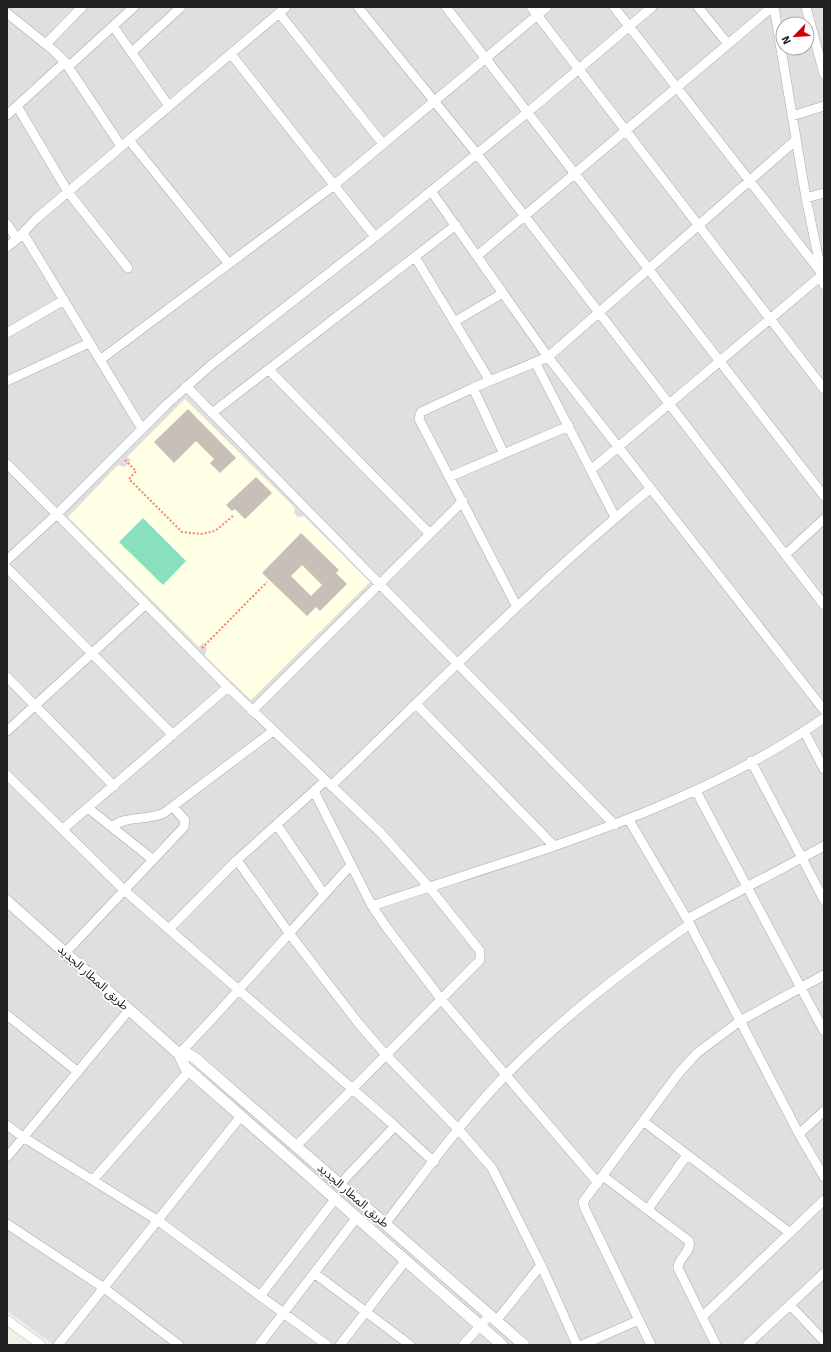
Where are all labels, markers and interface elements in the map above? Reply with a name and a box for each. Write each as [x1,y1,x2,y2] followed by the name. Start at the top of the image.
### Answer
[775,16,815,56] north arrow
[779,34,794,46] text: N
[54,942,132,1014] street label: طريق المطار الجديد
[314,1161,392,1231] street label: طريق المطار الجديد

